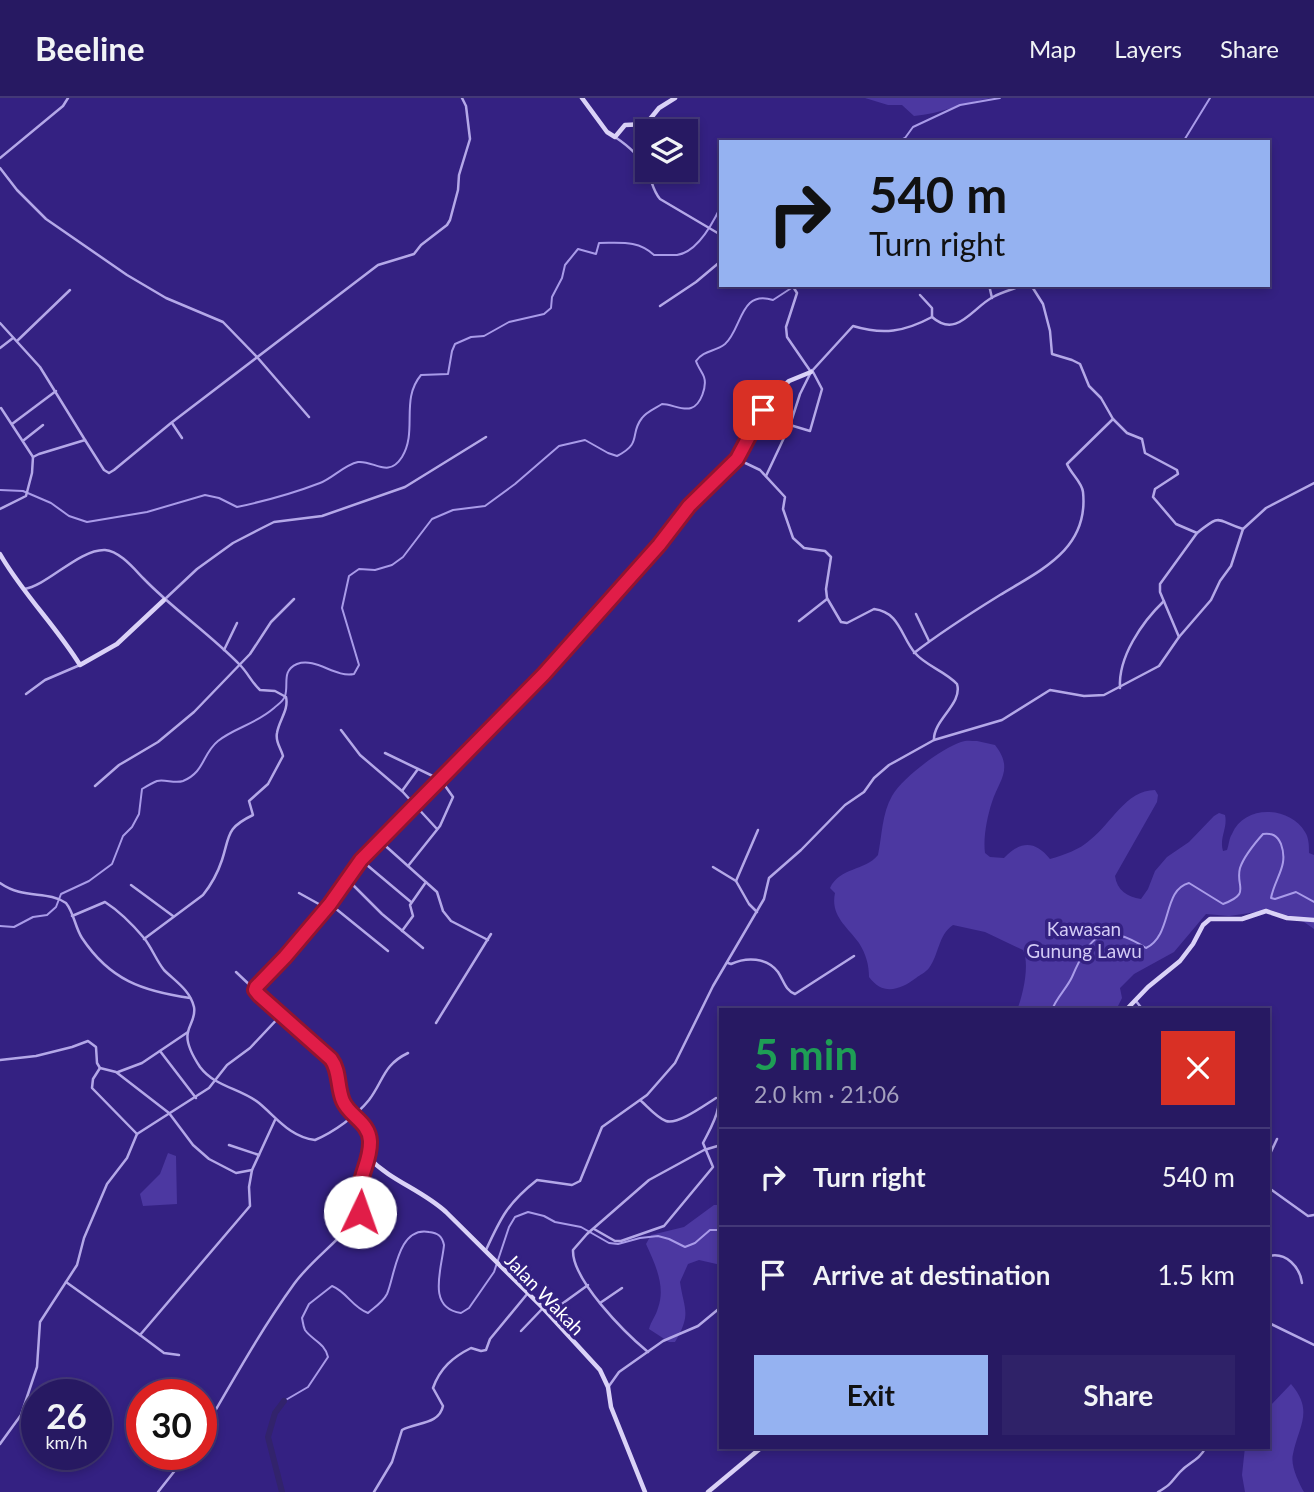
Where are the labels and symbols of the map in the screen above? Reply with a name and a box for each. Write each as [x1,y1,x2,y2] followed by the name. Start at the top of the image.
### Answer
[733,380,793,440] pin
[1026,917,1142,962] park label: Kawasan Gunung Lawu
[323,1175,397,1249] position arrow
[501,1249,589,1339] street label: Jalan Wakah
[126,1379,217,1470] speed limit sign: 30

